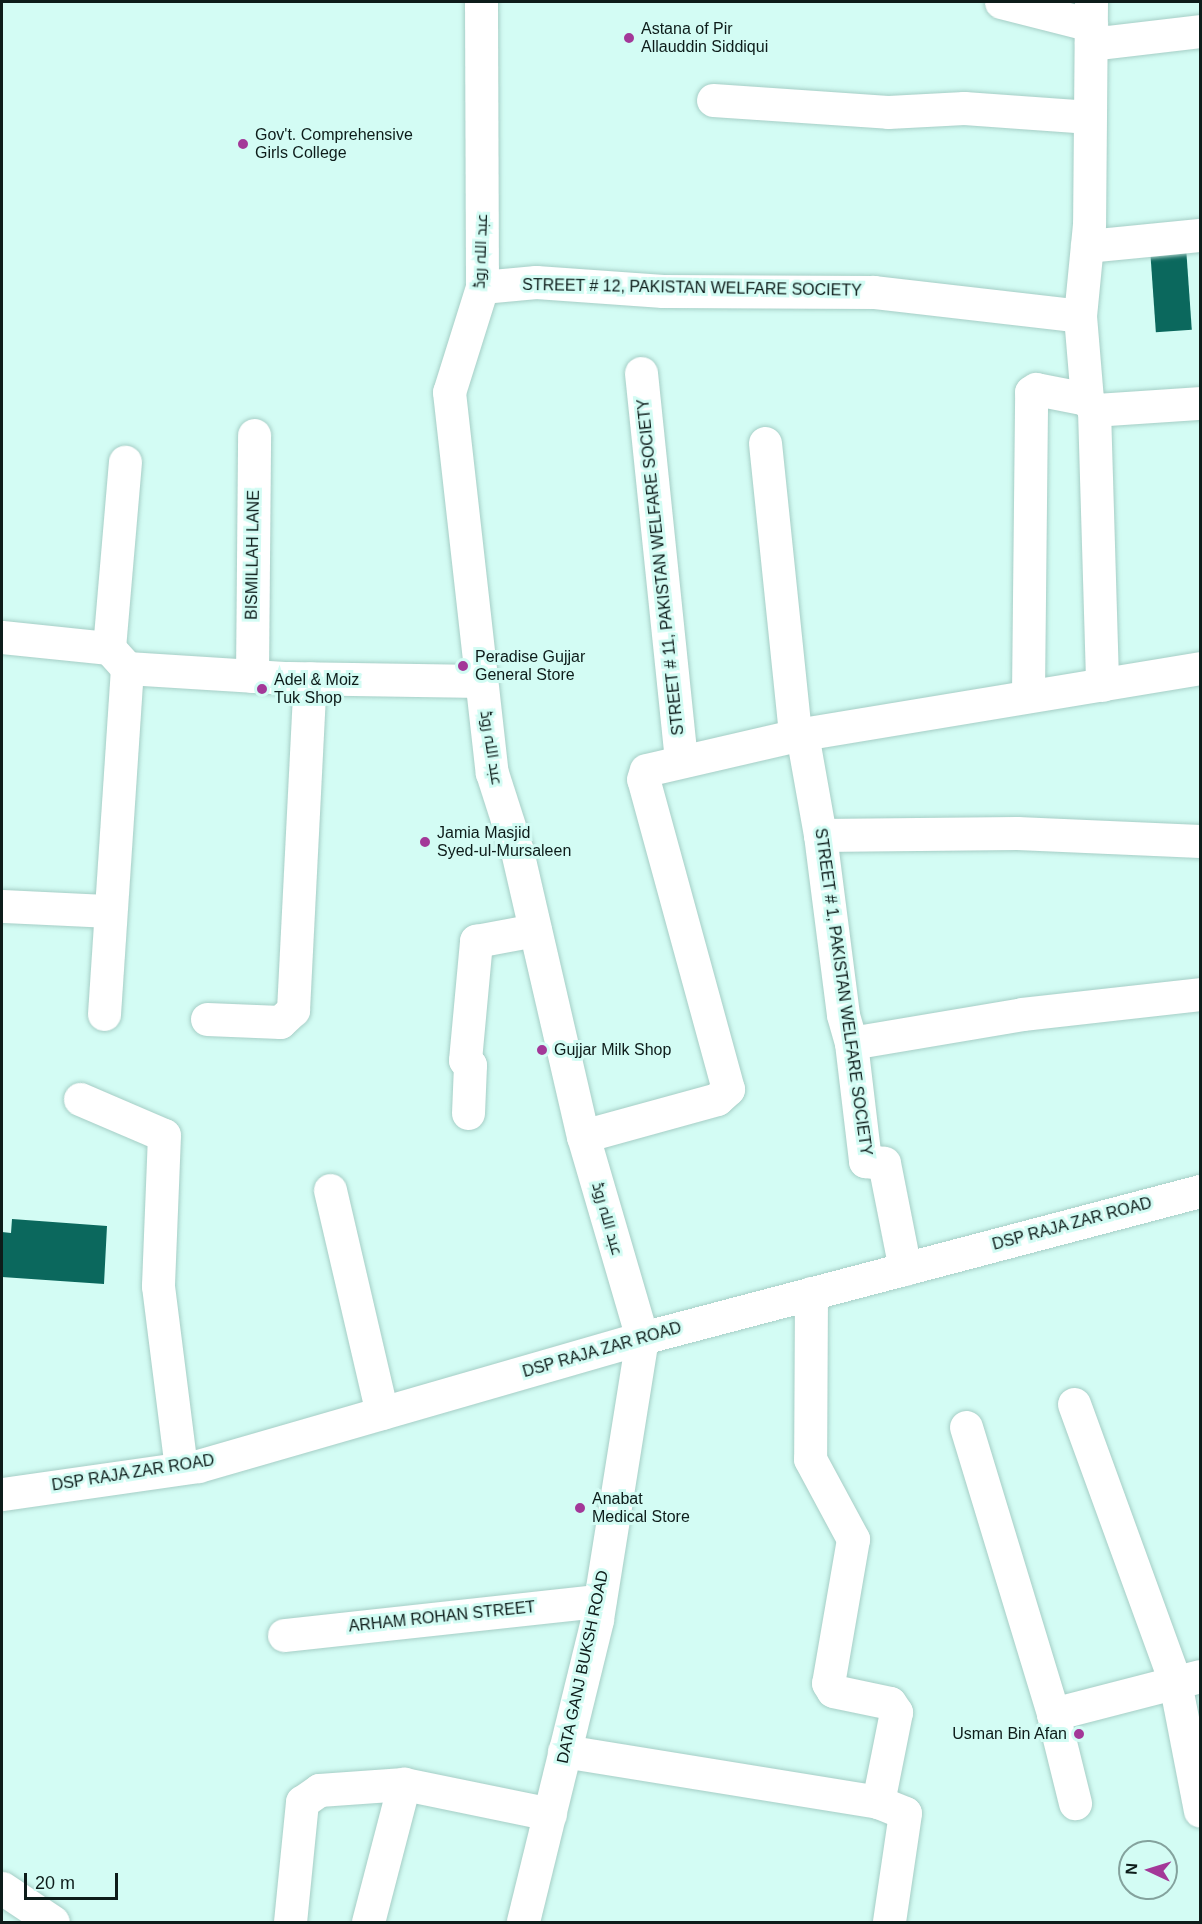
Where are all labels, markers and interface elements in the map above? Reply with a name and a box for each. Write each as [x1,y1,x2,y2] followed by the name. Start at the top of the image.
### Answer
[641,19,768,57] place label: Astana of Pir Allauddin Siddiqui
[622,31,636,45] marker: Astana of Pir Allauddin Siddiqui
[255,125,413,163] place label: Gov't. Comprehensive Girls College
[236,137,250,151] marker: Gov't. Comprehensive Girls College
[470,213,492,289] street label: عبد اللہ روڈ
[522,275,862,301] street label: STREET # 12, PAKISTAN WELFARE SOCIETY
[634,398,688,736] street label: STREET # 11, PAKISTAN WELFARE SOCIETY
[242,490,264,620] street label: BISMILLAH LANE
[475,647,585,685] place label: Peradise Gujjar General Store
[456,659,470,673] marker: Peradise Gujjar General Store
[274,670,359,708] place label: Adel & Moiz Tuk Shop
[255,682,269,696] marker: Adel & Moiz Tuk Shop
[476,709,506,787] street label: عبد اللہ روڈ
[437,823,571,861] place label: Jamia Masjid Syed-ul-Mursaleen
[810,827,876,1157] street label: STREET # 1, PAKISTAN WELFARE SOCIETY
[418,835,432,849] marker: Jamia Masjid Syed-ul-Mursaleen
[554,1040,671,1060] place label: Gujjar Milk Shop
[535,1043,549,1057] marker: Gujjar Milk Shop
[587,1180,627,1258] street label: عبد اللہ روڈ
[990,1193,1154,1255] street label: DSP RAJA ZAR ROAD
[520,1318,684,1382] street label: DSP RAJA ZAR ROAD
[50,1451,216,1495] street label: DSP RAJA ZAR ROAD
[592,1489,690,1527] place label: Anabat Medical Store
[573,1501,587,1515] marker: Anabat Medical Store
[553,1568,613,1766] street label: DATA GANJ BUKSH ROAD
[348,1598,536,1636] street label: ARHAM ROHAN STREET
[951,1724,1067,1744] place label: Usman Bin Afan
[1072,1727,1086,1741] marker: Usman Bin Afan
[1118,1840,1178,1900] north arrow
[27,1861,122,1899] scale bar
[1123,1862,1140,1875] text: N
[35,1873,75,1893] text: 20 m

